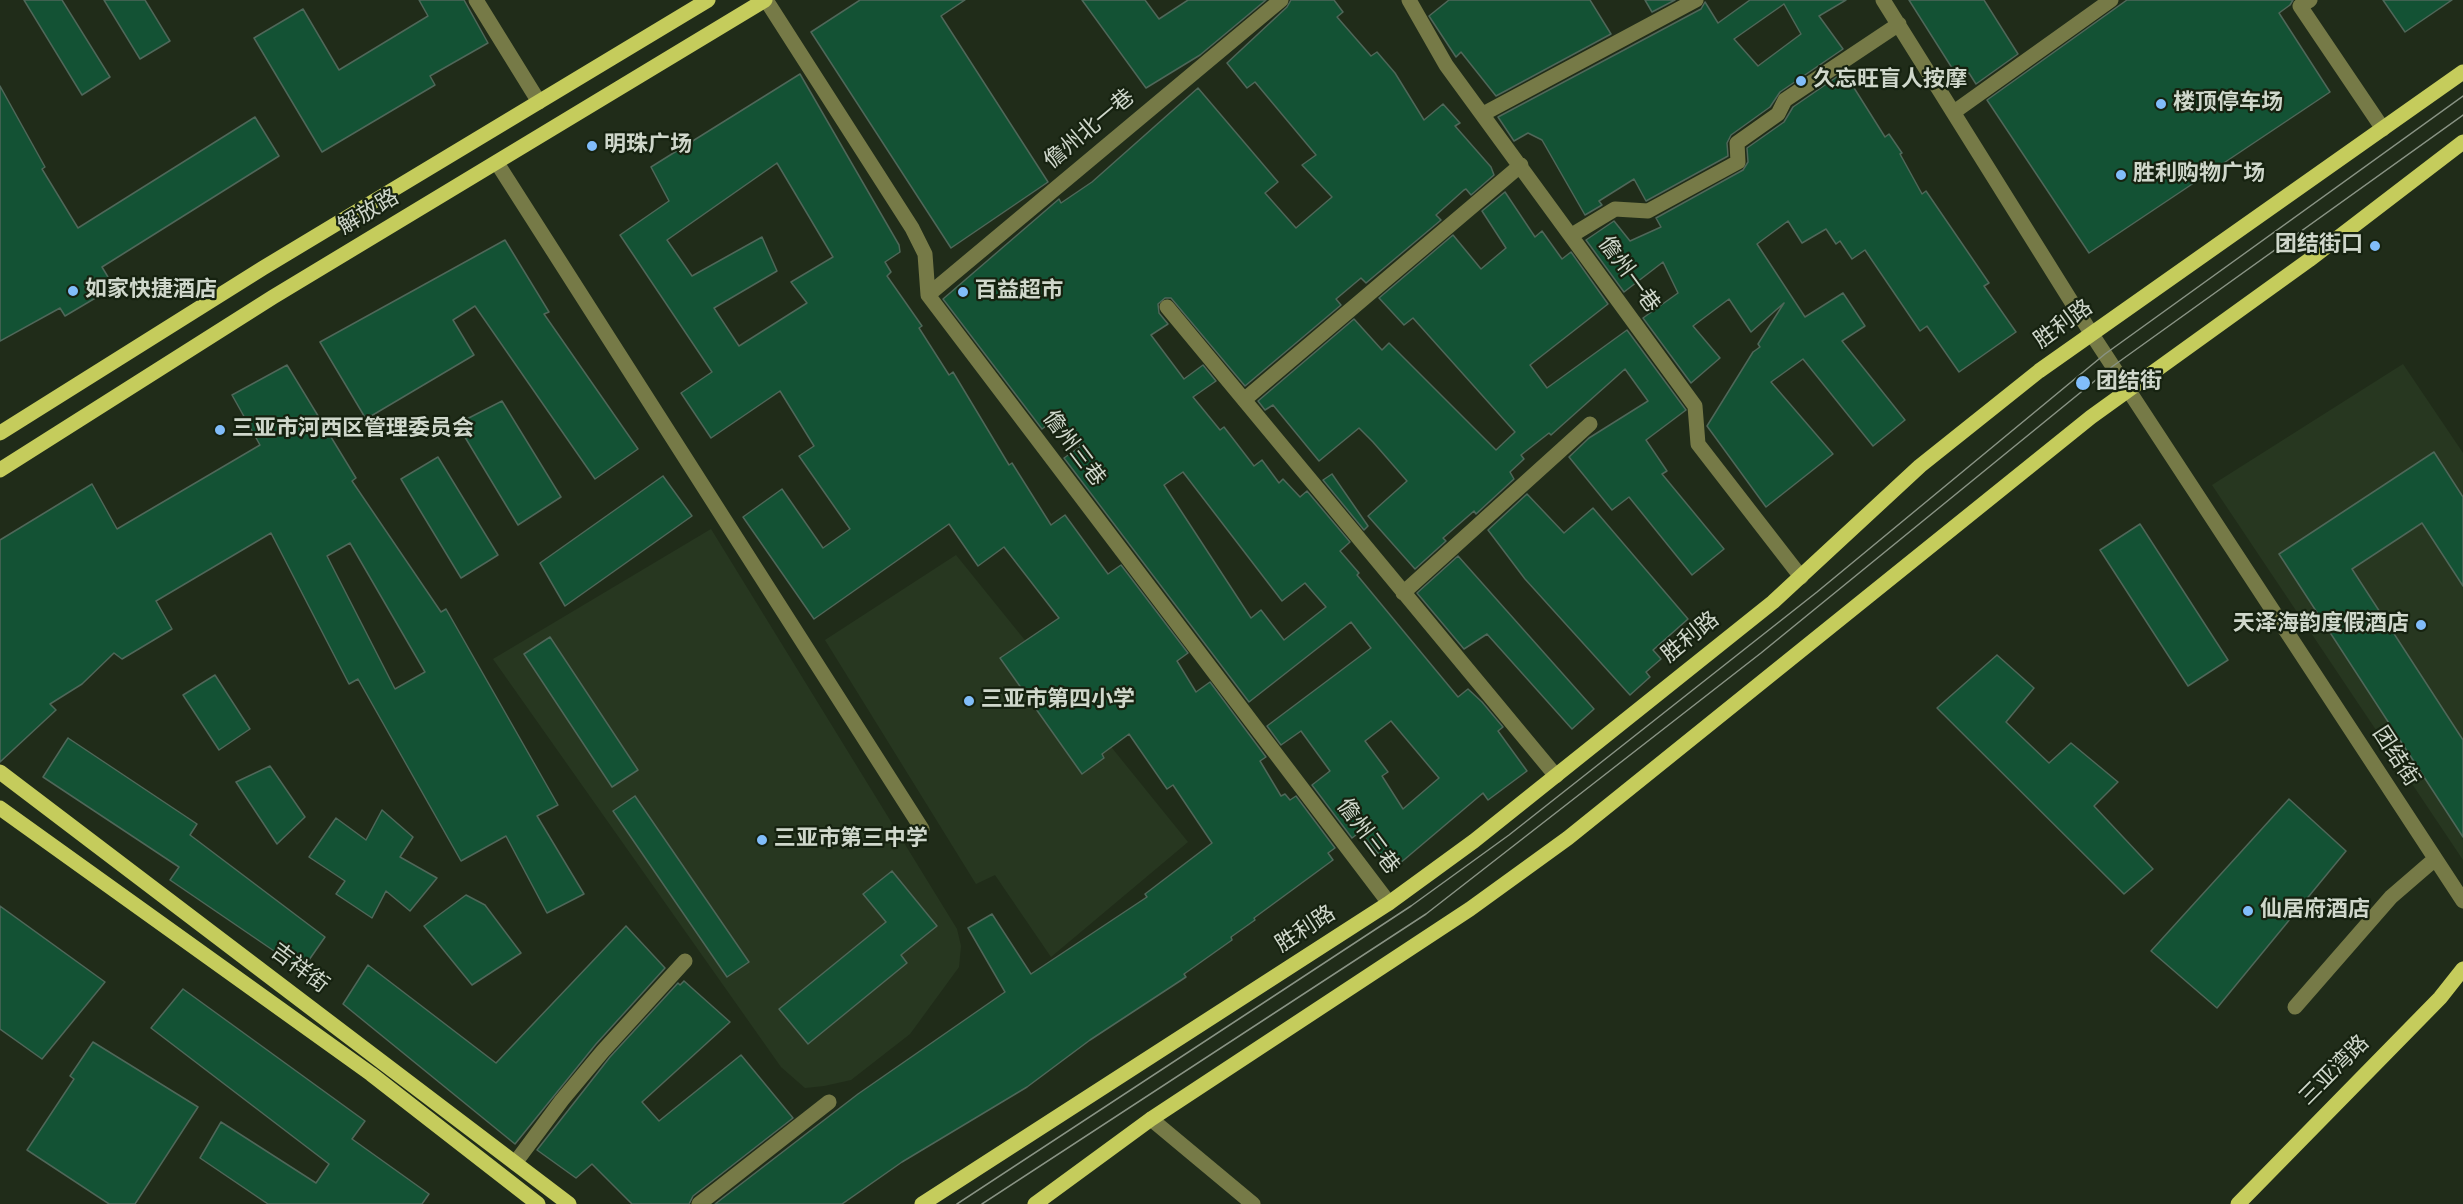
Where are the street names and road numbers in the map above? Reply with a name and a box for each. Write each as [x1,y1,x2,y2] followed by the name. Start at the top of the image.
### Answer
[1039,85,1141,175] street label: 儋州北一巷
[334,185,404,241] street label: 解放路
[1591,232,1665,318] street label: 儋州一巷
[2030,295,2098,355] street label: 胜利路
[1036,406,1110,492] street label: 儋州三巷
[1657,607,1725,669] street label: 胜利路
[2366,722,2424,792] street label: 团结街
[1330,794,1404,880] street label: 儋州三巷
[1271,901,1341,959] street label: 胜利路
[265,939,333,999] street label: 吉祥街
[2295,1031,2375,1111] street label: 三亚湾路

